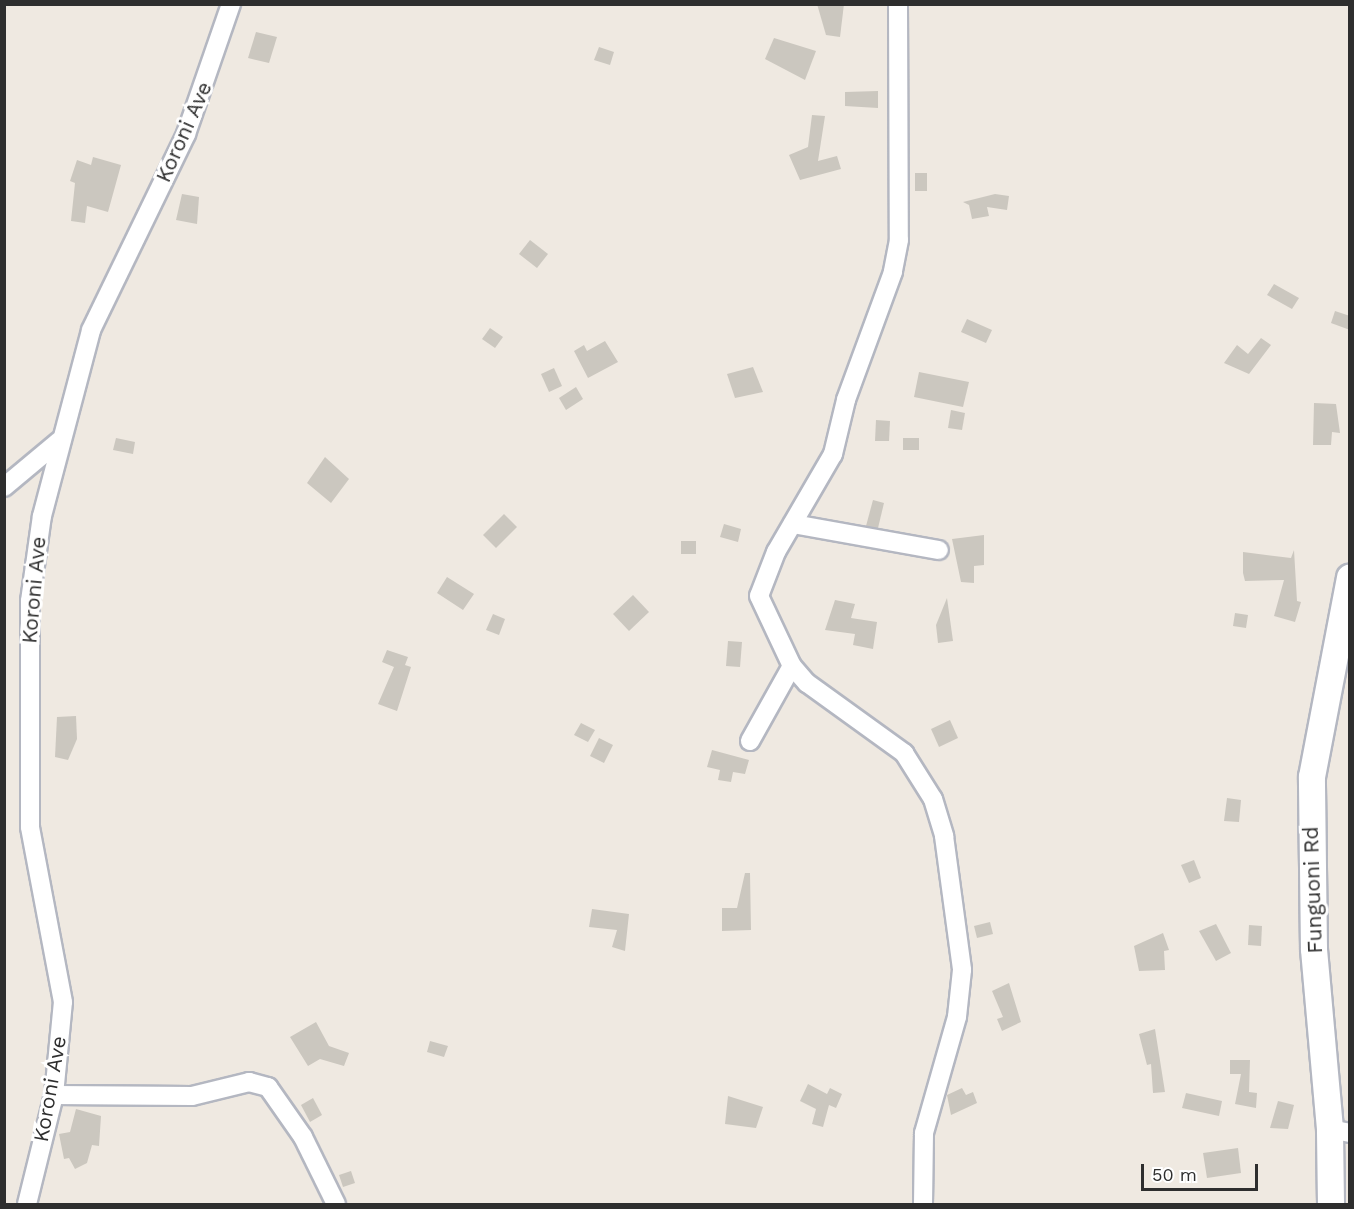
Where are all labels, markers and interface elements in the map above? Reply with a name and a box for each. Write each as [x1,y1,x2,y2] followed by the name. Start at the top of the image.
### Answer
[150,77,218,187] street label: Koroni Ave
[17,535,51,645] street label: Koroni Ave
[1298,826,1328,954] street label: Funguoni Rd
[28,1033,72,1145] street label: Koroni Ave
[1144,1152,1261,1190] scale bar
[1152,1164,1197,1185] text: 50 m

